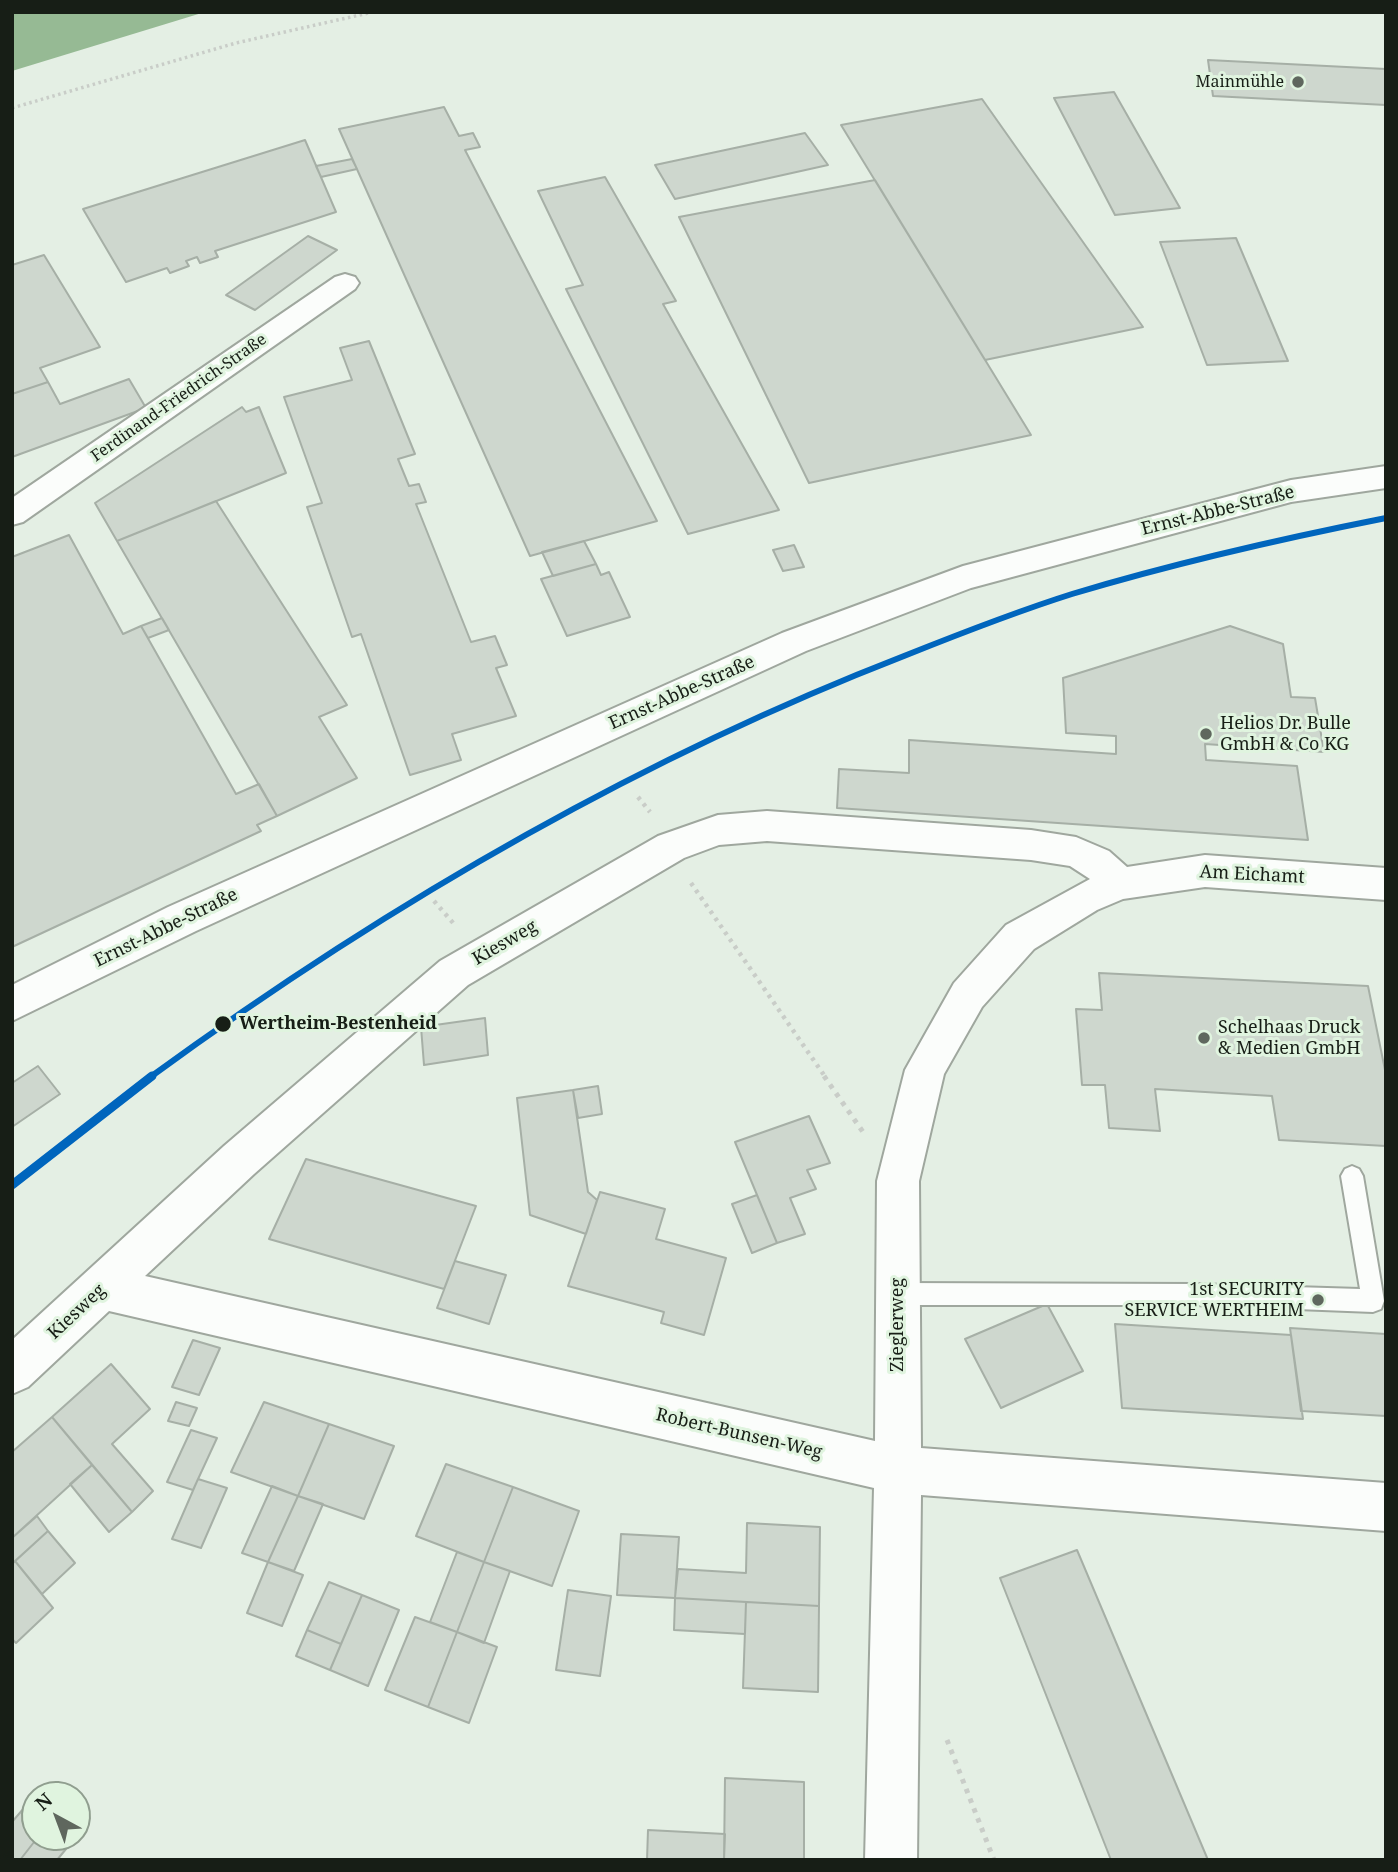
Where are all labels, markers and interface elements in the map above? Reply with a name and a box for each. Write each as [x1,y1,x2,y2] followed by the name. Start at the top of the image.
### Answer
[1196,72,1284,92] place label: Mainmühle
[1290,74,1306,90] marker: Mainmühle
[88,330,270,466] street label: Ferdinand-Friedrich-Straße
[1139,482,1297,540] street label: Ernst-Abbe-Straße
[606,651,758,735] street label: Ernst-Abbe-Straße
[1220,713,1351,756] place label: Helios Dr. Bulle GmbH & Co KG
[1198,726,1214,742] marker: Helios Dr. Bulle GmbH & Co KG
[1199,861,1305,889] street label: Am Eichamt
[91,884,241,972] street label: Ernst-Abbe-Straße
[469,916,541,970] street label: Kiesweg
[239,1013,437,1035] place label: Wertheim-Bestenheid
[213,1014,233,1034] marker: Wertheim-Bestenheid
[1218,1017,1360,1060] place label: Schelhaas Druck & Medien GmbH
[1196,1030,1212,1046] marker: Schelhaas Druck & Medien GmbH
[887,1278,909,1372] street label: Zieglerweg
[1125,1279,1304,1322] place label: 1st SECURITY SERVICE WERTHEIM
[44,1280,110,1344] street label: Kiesweg
[1310,1292,1326,1308] marker: 1st SECURITY SERVICE WERTHEIM
[654,1404,824,1464] street label: Robert-Bunsen-Weg
[21,1781,91,1851] north arrow
[29,1787,58,1816] text: N

